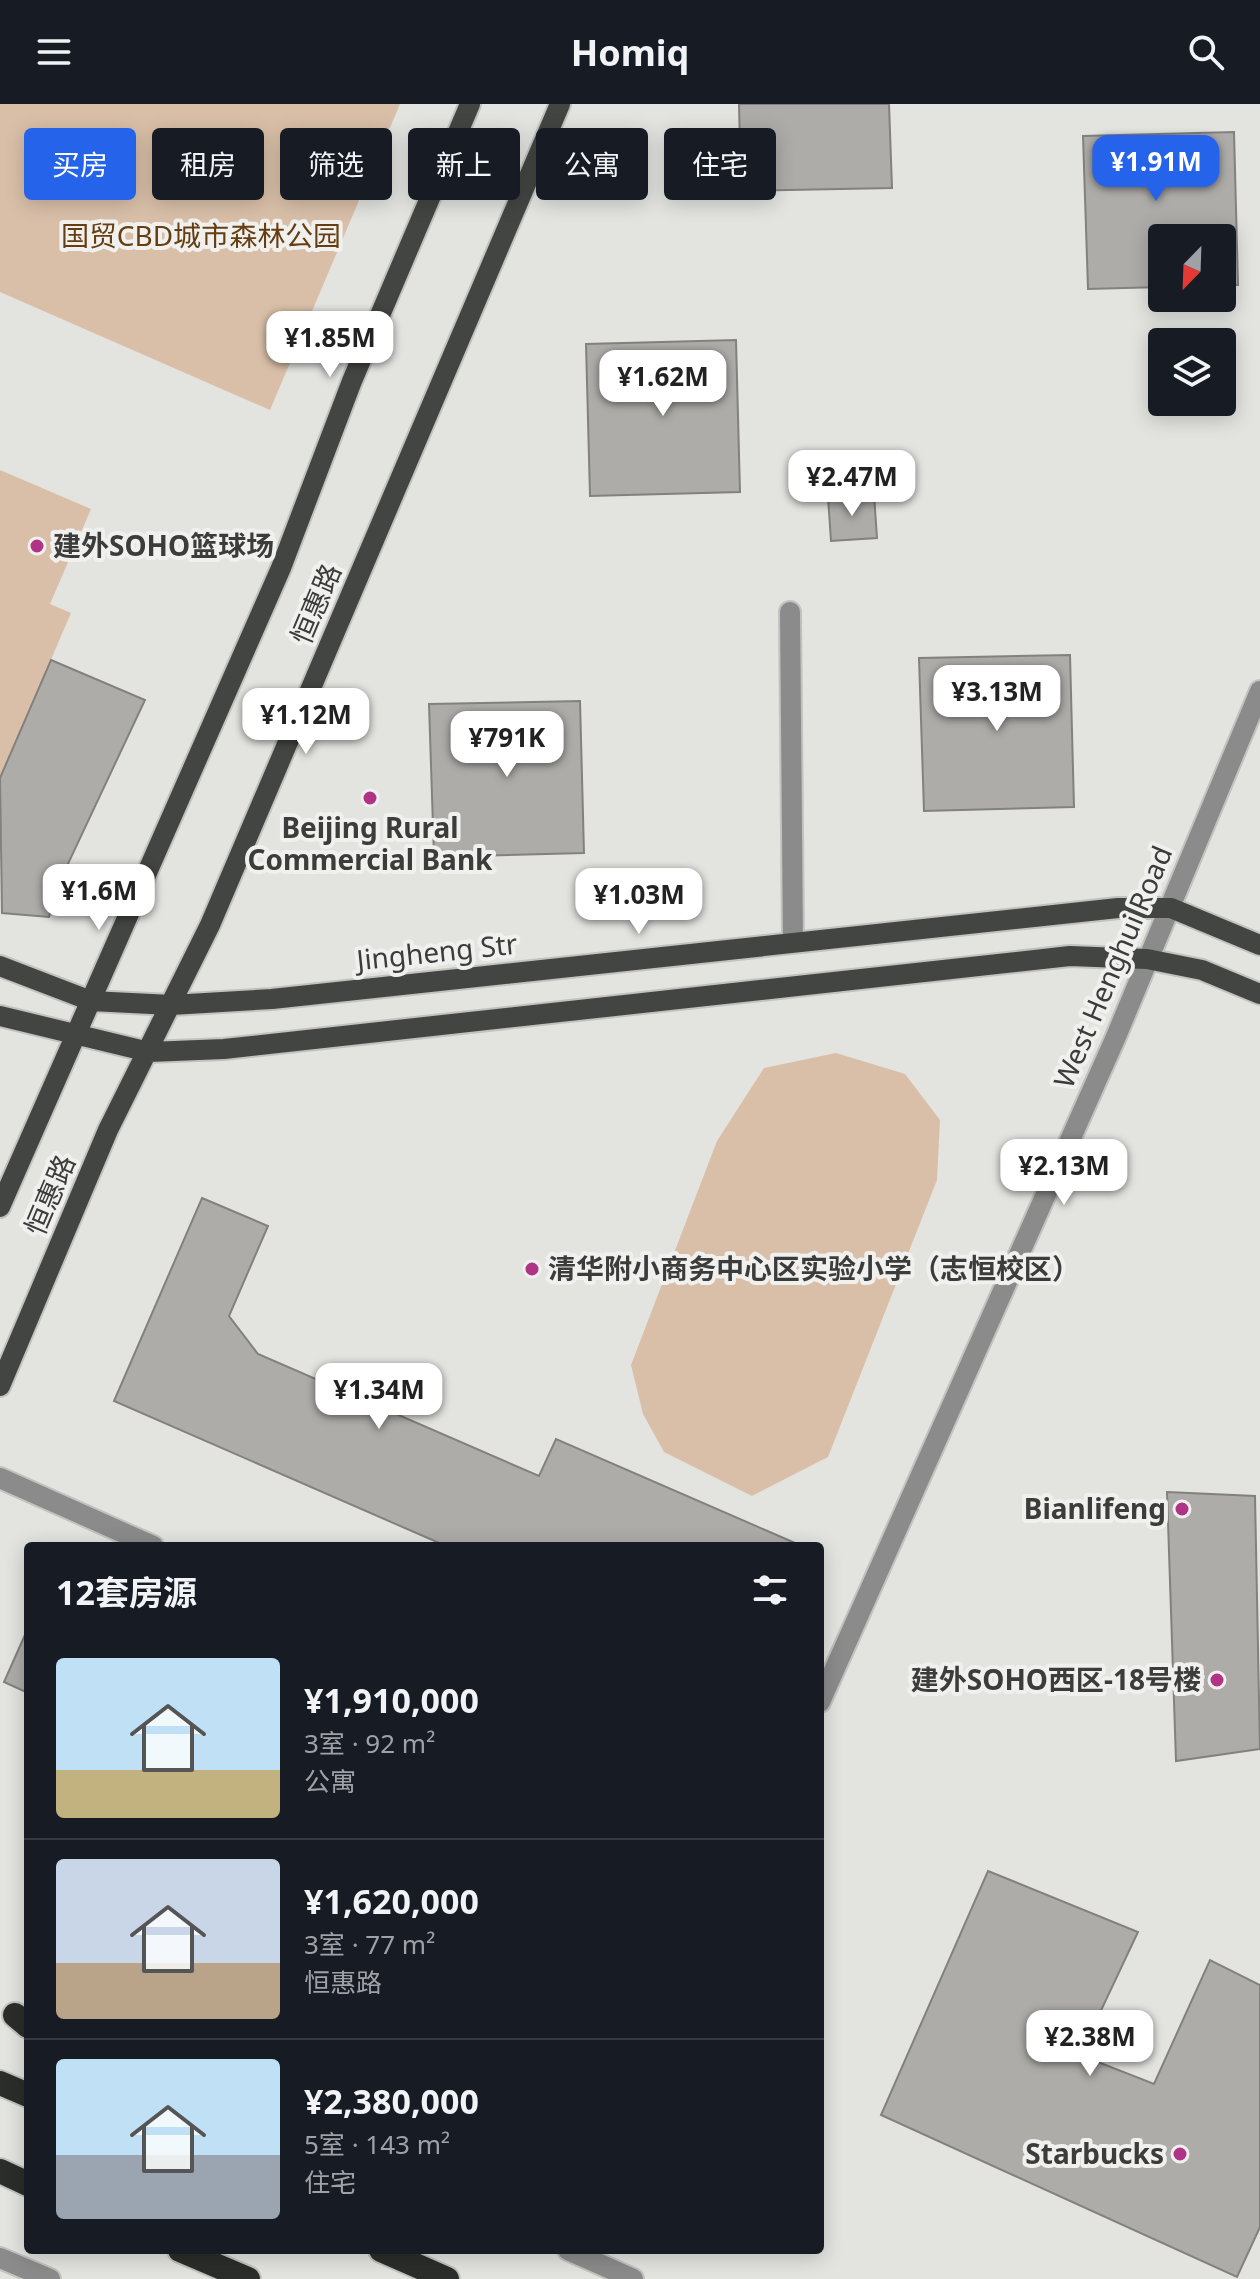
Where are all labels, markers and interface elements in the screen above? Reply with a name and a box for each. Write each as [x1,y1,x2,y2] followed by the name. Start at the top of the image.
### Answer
[571,28,689,77] text: Homiq
[32,30,76,74] icon: menu
[1184,30,1228,74] icon: search
[24,128,136,200] chip: 买房
[152,128,264,200] chip: 租房
[280,128,392,200] chip: 筛选
[408,128,520,200] chip: 新上
[536,128,648,200] chip: 公寓
[664,128,776,200] chip: 住宅
[1091,135,1221,203] pin: ¥1.91M
[1110,143,1202,179] text: ¥1.91M
[61,216,341,254] park label: 国贸CBD城市森林公园
[1148,224,1236,312] north arrow
[1148,224,1236,416] map controls
[265,311,395,379] pin: ¥1.85M
[284,319,376,355] text: ¥1.85M
[1148,328,1236,416] button: layers
[598,350,728,418] pin: ¥1.62M
[617,358,709,394] text: ¥1.62M
[787,450,917,518] pin: ¥2.47M
[806,458,898,494] text: ¥2.47M
[53,526,274,564] place label: 建外SOHO篮球场
[28,537,46,555] marker: 建外SOHO篮球场
[281,558,349,650] street label: 恒惠路
[932,665,1062,733] pin: ¥3.13M
[951,673,1043,709] text: ¥3.13M
[241,688,371,756] pin: ¥1.12M
[260,696,352,732] text: ¥1.12M
[451,711,563,779] pin: ¥791K
[469,719,545,755] text: ¥791K
[361,789,379,807] marker: Beijing Rural Commercial Bank
[248,808,493,878] place label: Beijing Rural Commercial Bank
[1044,840,1180,1093] street label: West Henghui Road
[43,864,155,932] pin: ¥1.6M
[574,868,704,936] pin: ¥1.03M
[61,872,137,908] text: ¥1.6M
[593,876,685,912] text: ¥1.03M
[352,924,520,979] street label: Jingheng Str
[999,1139,1129,1207] pin: ¥2.13M
[1018,1147,1110,1183] text: ¥2.13M
[15,1149,83,1241] street label: 恒惠路
[548,1249,1080,1287] place label: 清华附小商务中心区实验小学（志恒校区）
[523,1260,541,1278] marker: 清华附小商务中心区实验小学（志恒校区）
[314,1363,444,1431] pin: ¥1.34M
[333,1371,425,1407] text: ¥1.34M
[1024,1489,1166,1527] place label: Bianlifeng
[1173,1500,1191,1518] marker: Bianlifeng
[748,1568,792,1612] icon: filters
[56,1569,197,1615] text: 12套房源
[911,1660,1201,1698] place label: 建外SOHO西区-18号楼
[1208,1671,1226,1689] marker: 建外SOHO西区-18号楼
[304,1677,479,1723] text: ¥1,910,000
[120,1690,216,1786] icon: home
[304,1725,435,1761] text: 3室 · 92 m²
[304,1763,356,1799] text: 公寓
[304,1878,479,1924] text: ¥1,620,000
[120,1891,216,1987] icon: home
[304,1926,435,1962] text: 3室 · 77 m²
[304,1964,382,2000] text: 恒惠路
[1025,2010,1155,2078] pin: ¥2.38M
[1044,2018,1136,2054] text: ¥2.38M
[304,2078,479,2124] text: ¥2,380,000
[120,2091,216,2187] icon: home
[304,2126,450,2162] text: 5室 · 143 m²
[1025,2134,1164,2172] place label: Starbucks
[1171,2145,1189,2163] marker: Starbucks
[304,2164,356,2200] text: 住宅

